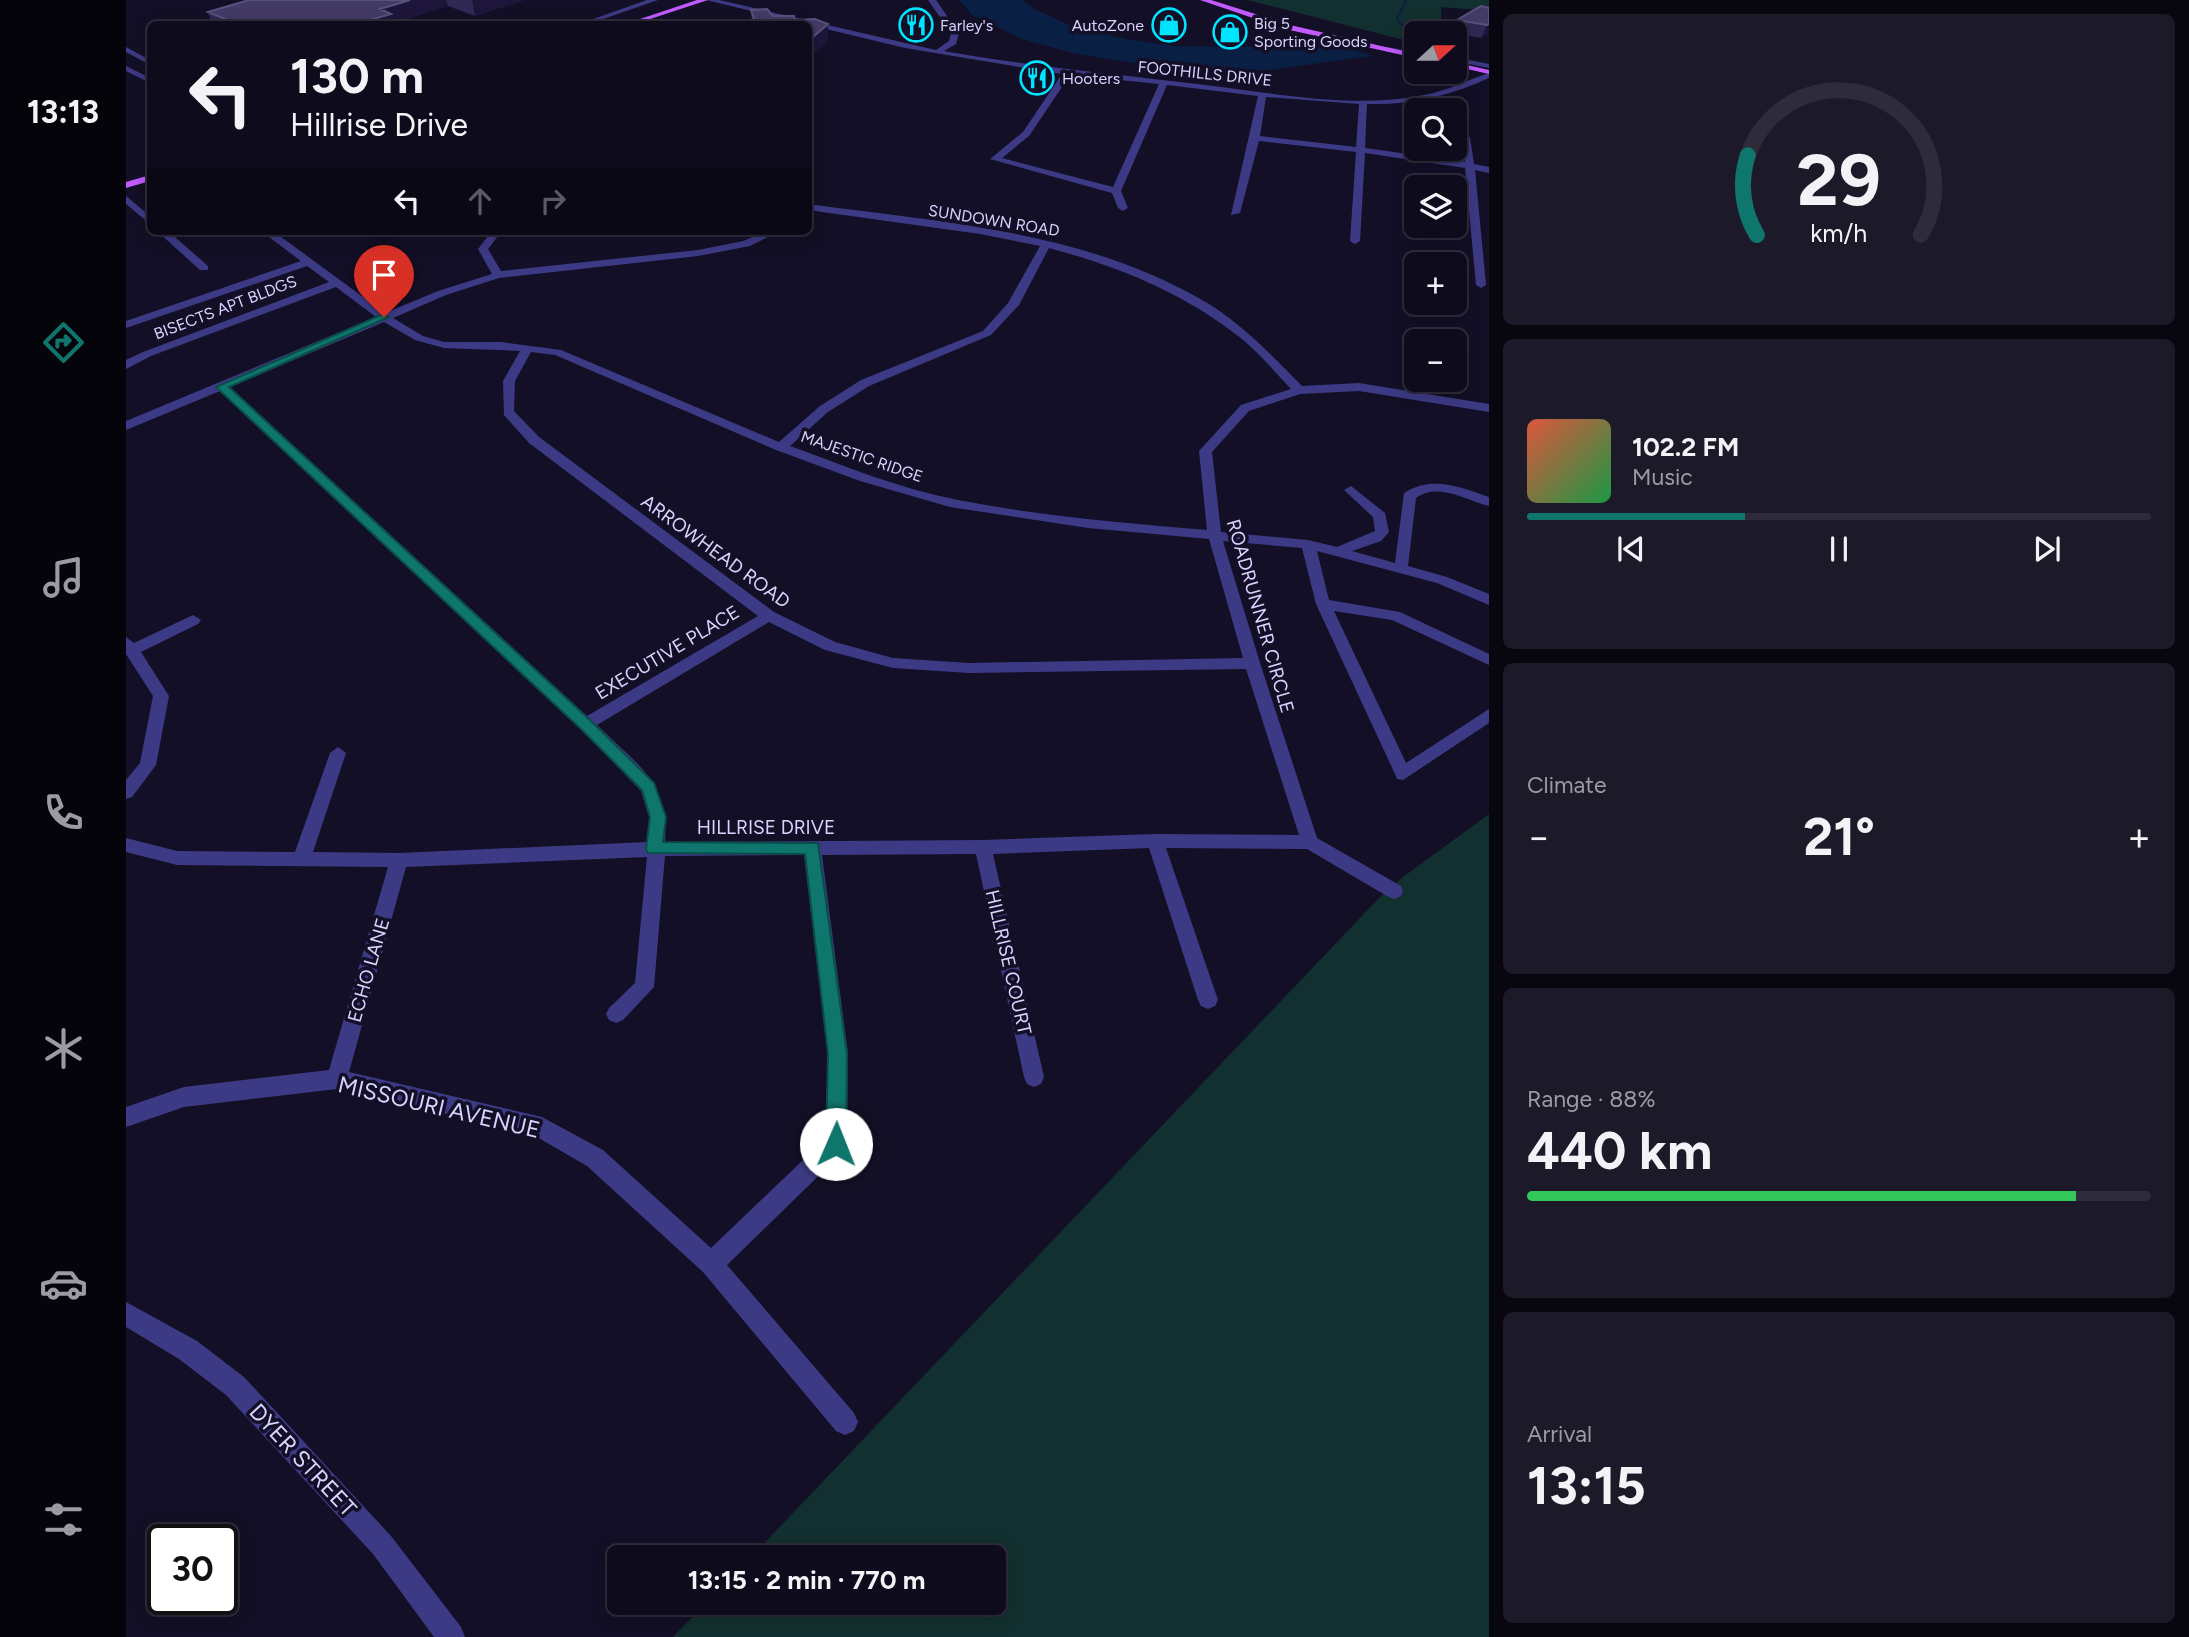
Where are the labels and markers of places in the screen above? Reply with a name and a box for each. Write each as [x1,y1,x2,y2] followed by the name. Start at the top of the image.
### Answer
[897,6,935,44] restaurant icon: Farley's
[1150,6,1188,44] shop icon: AutoZone
[1211,13,1249,51] shop icon: Big 5 Sporting Goods
[1254,14,1368,51] place label: Big 5 Sporting Goods
[940,16,993,35] place label: Farley's
[1072,16,1144,35] place label: AutoZone
[1018,59,1056,97] restaurant icon: Hooters
[1062,69,1120,88] place label: Hooters
[354,245,414,317] pin

